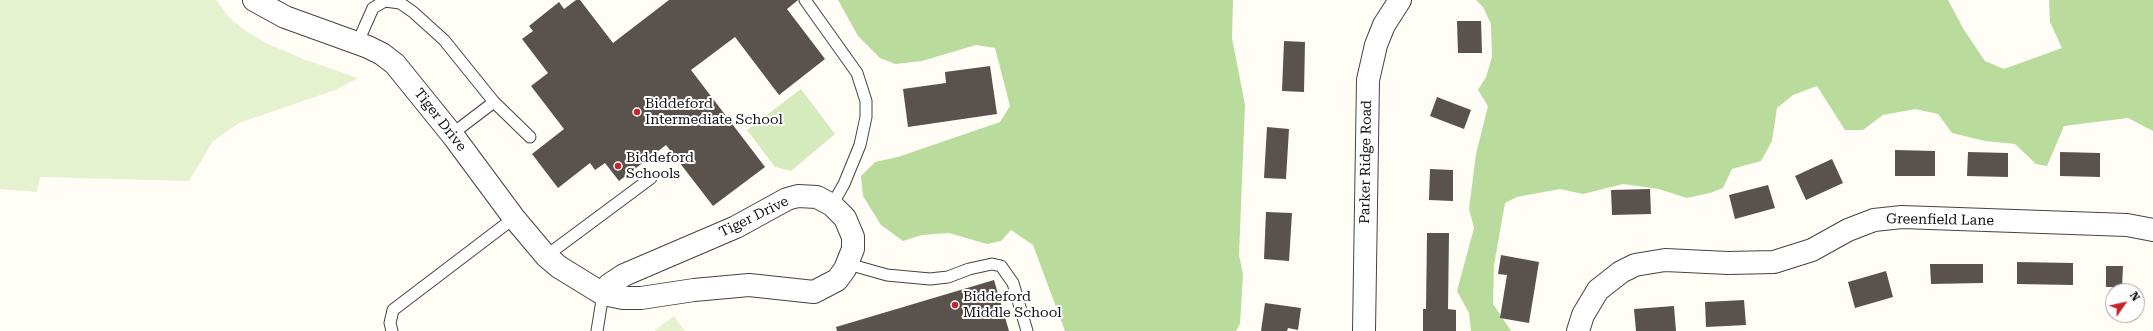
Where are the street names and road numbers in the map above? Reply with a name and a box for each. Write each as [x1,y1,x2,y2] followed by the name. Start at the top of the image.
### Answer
[410,85,470,155] street label: Tiger Drive
[1357,100,1375,224] street label: Parker Ridge Road
[717,193,791,241] street label: Tiger Drive
[1886,211,1994,229] street label: Greenfield Lane

